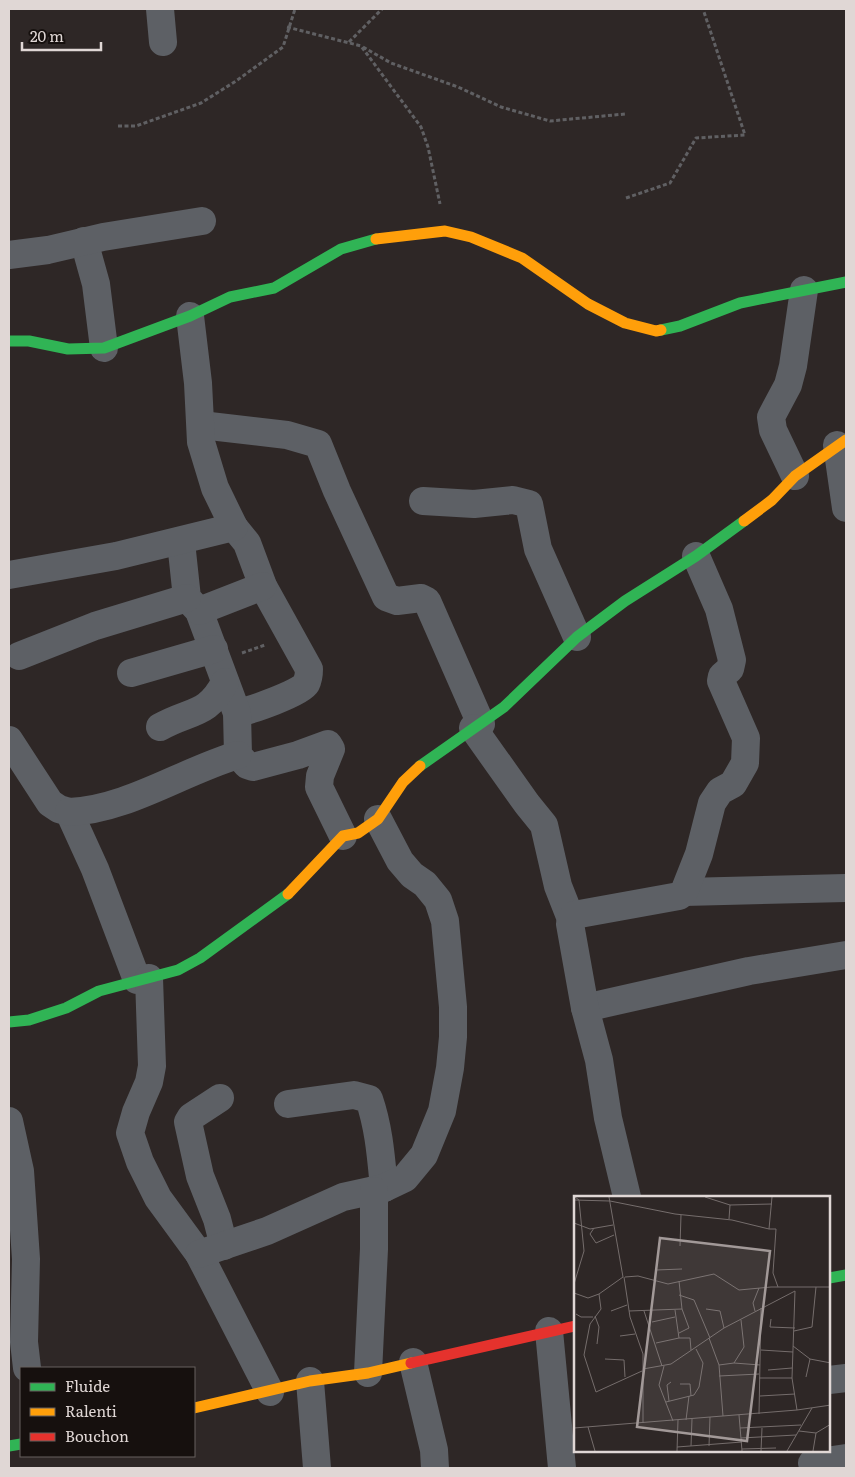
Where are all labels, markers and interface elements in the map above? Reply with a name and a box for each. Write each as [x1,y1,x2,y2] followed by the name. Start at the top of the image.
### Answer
[22,20,101,52] scale bar
[30,24,64,47] text: 20 m
[574,1196,830,1452] inset map
[20,1367,195,1457] legend
[65,1374,110,1397] text: Fluide
[65,1399,117,1422] text: Ralenti
[65,1424,129,1447] text: Bouchon

